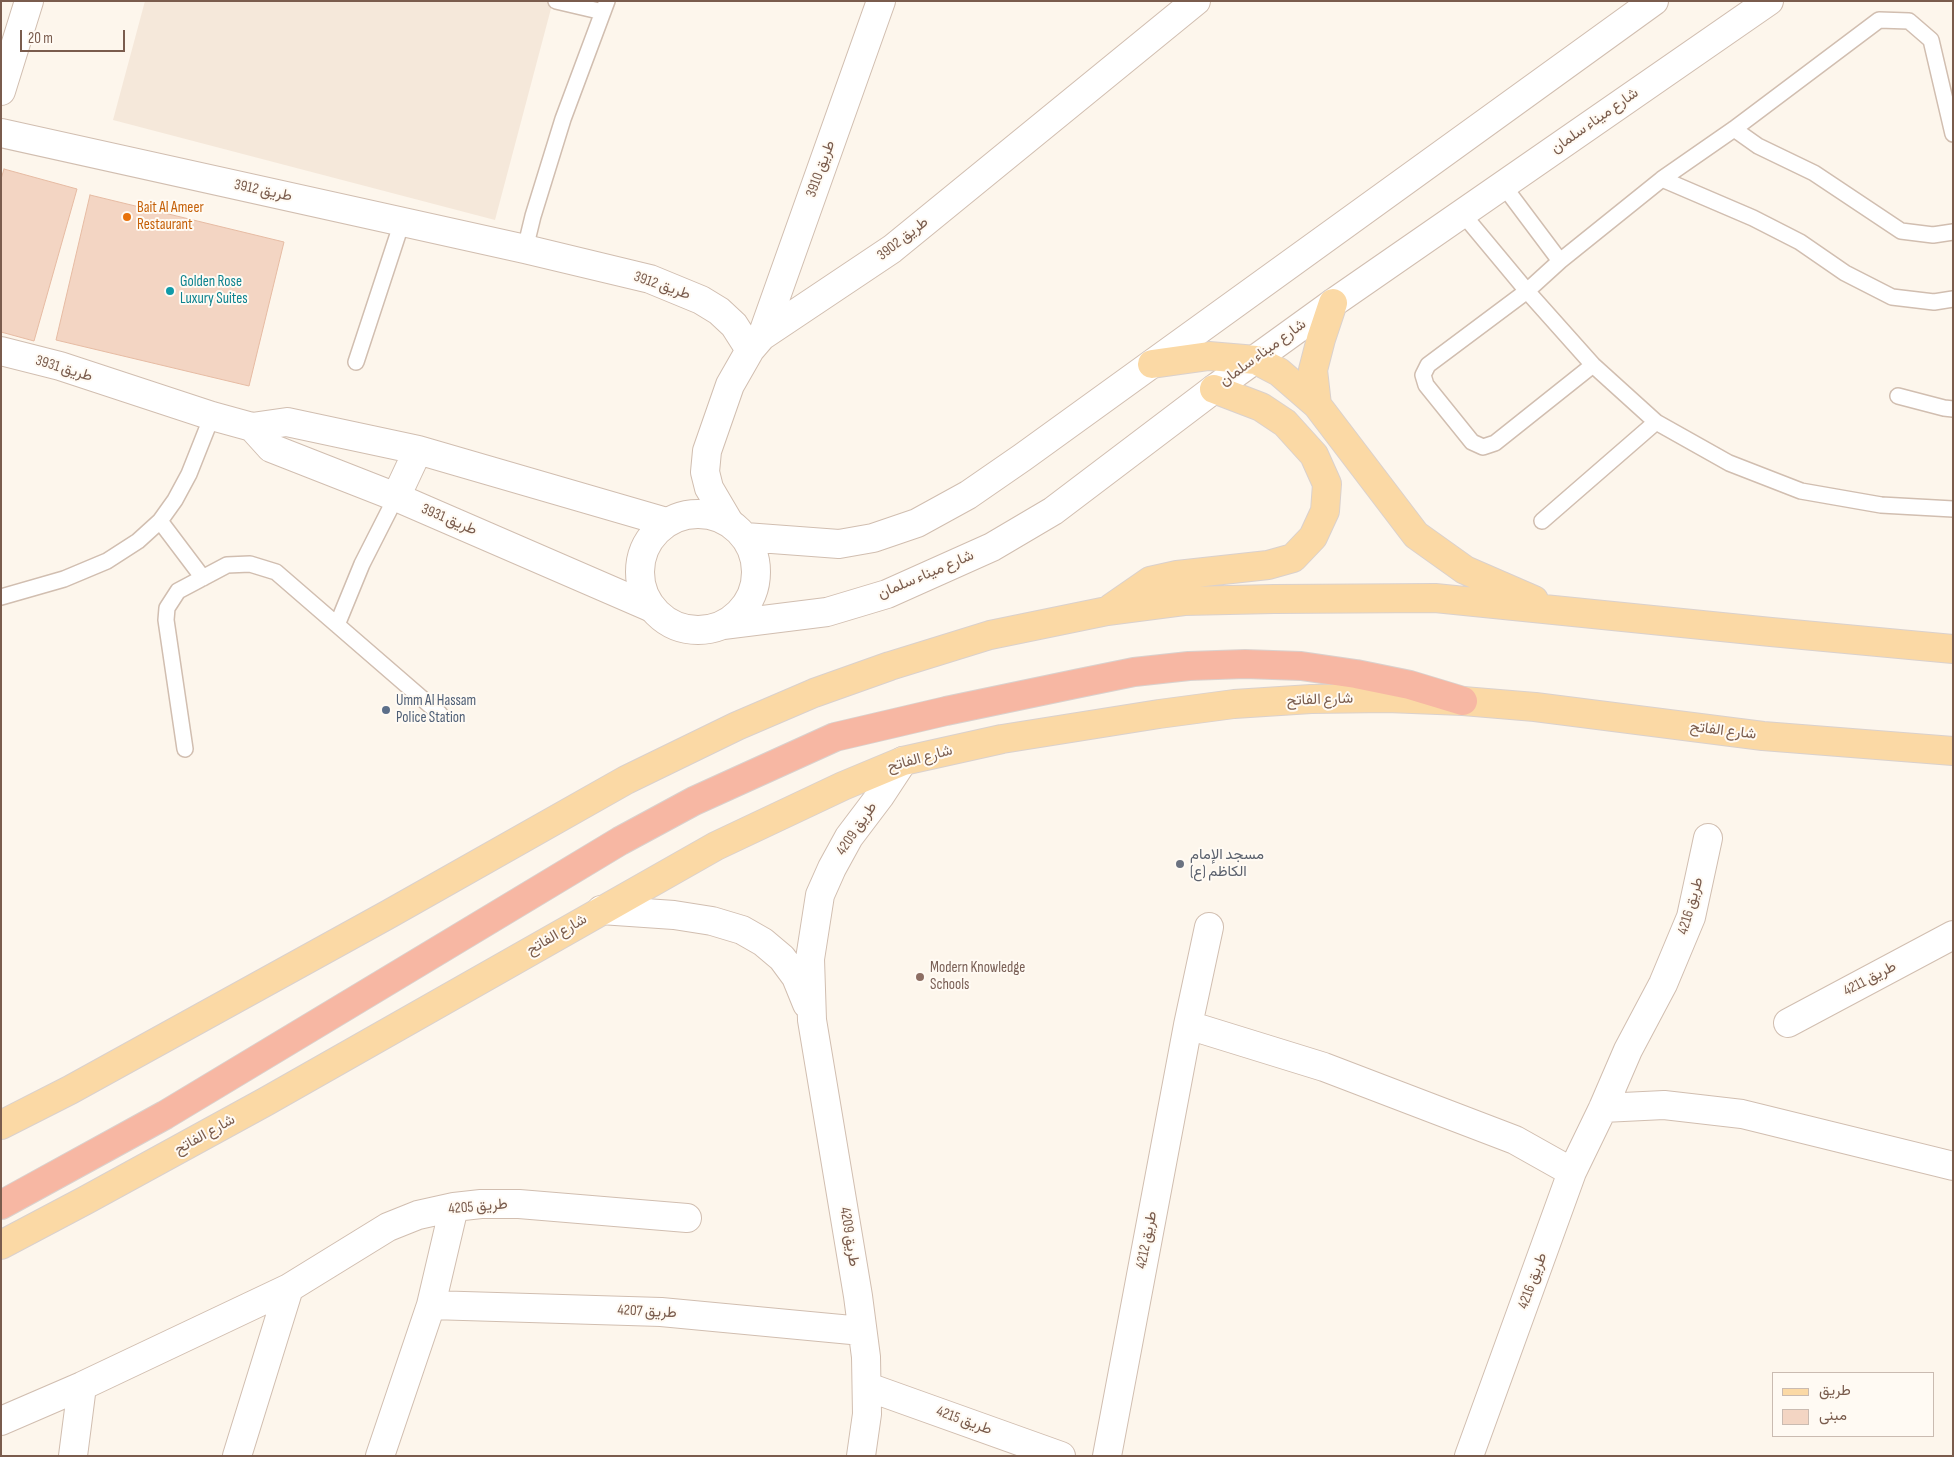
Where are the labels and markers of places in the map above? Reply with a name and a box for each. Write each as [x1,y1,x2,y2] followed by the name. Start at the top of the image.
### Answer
[137,199,204,234] place label: Bait Al Ameer Restaurant
[121,211,133,223] marker: Bait Al Ameer Restaurant
[180,273,248,308] place label: Golden Rose Luxury Suites
[164,285,176,297] marker: Golden Rose Luxury Suites
[396,692,476,727] place label: Umm Al Hassam Police Station
[380,704,392,716] marker: Umm Al Hassam Police Station
[1190,846,1264,881] place label: مسجد الإمام الكاظم (ع)
[1174,858,1186,870] marker: مسجد الإمام الكاظم (ع)
[930,959,1025,994] place label: Modern Knowledge Schools
[914,971,926,983] marker: Modern Knowledge Schools

